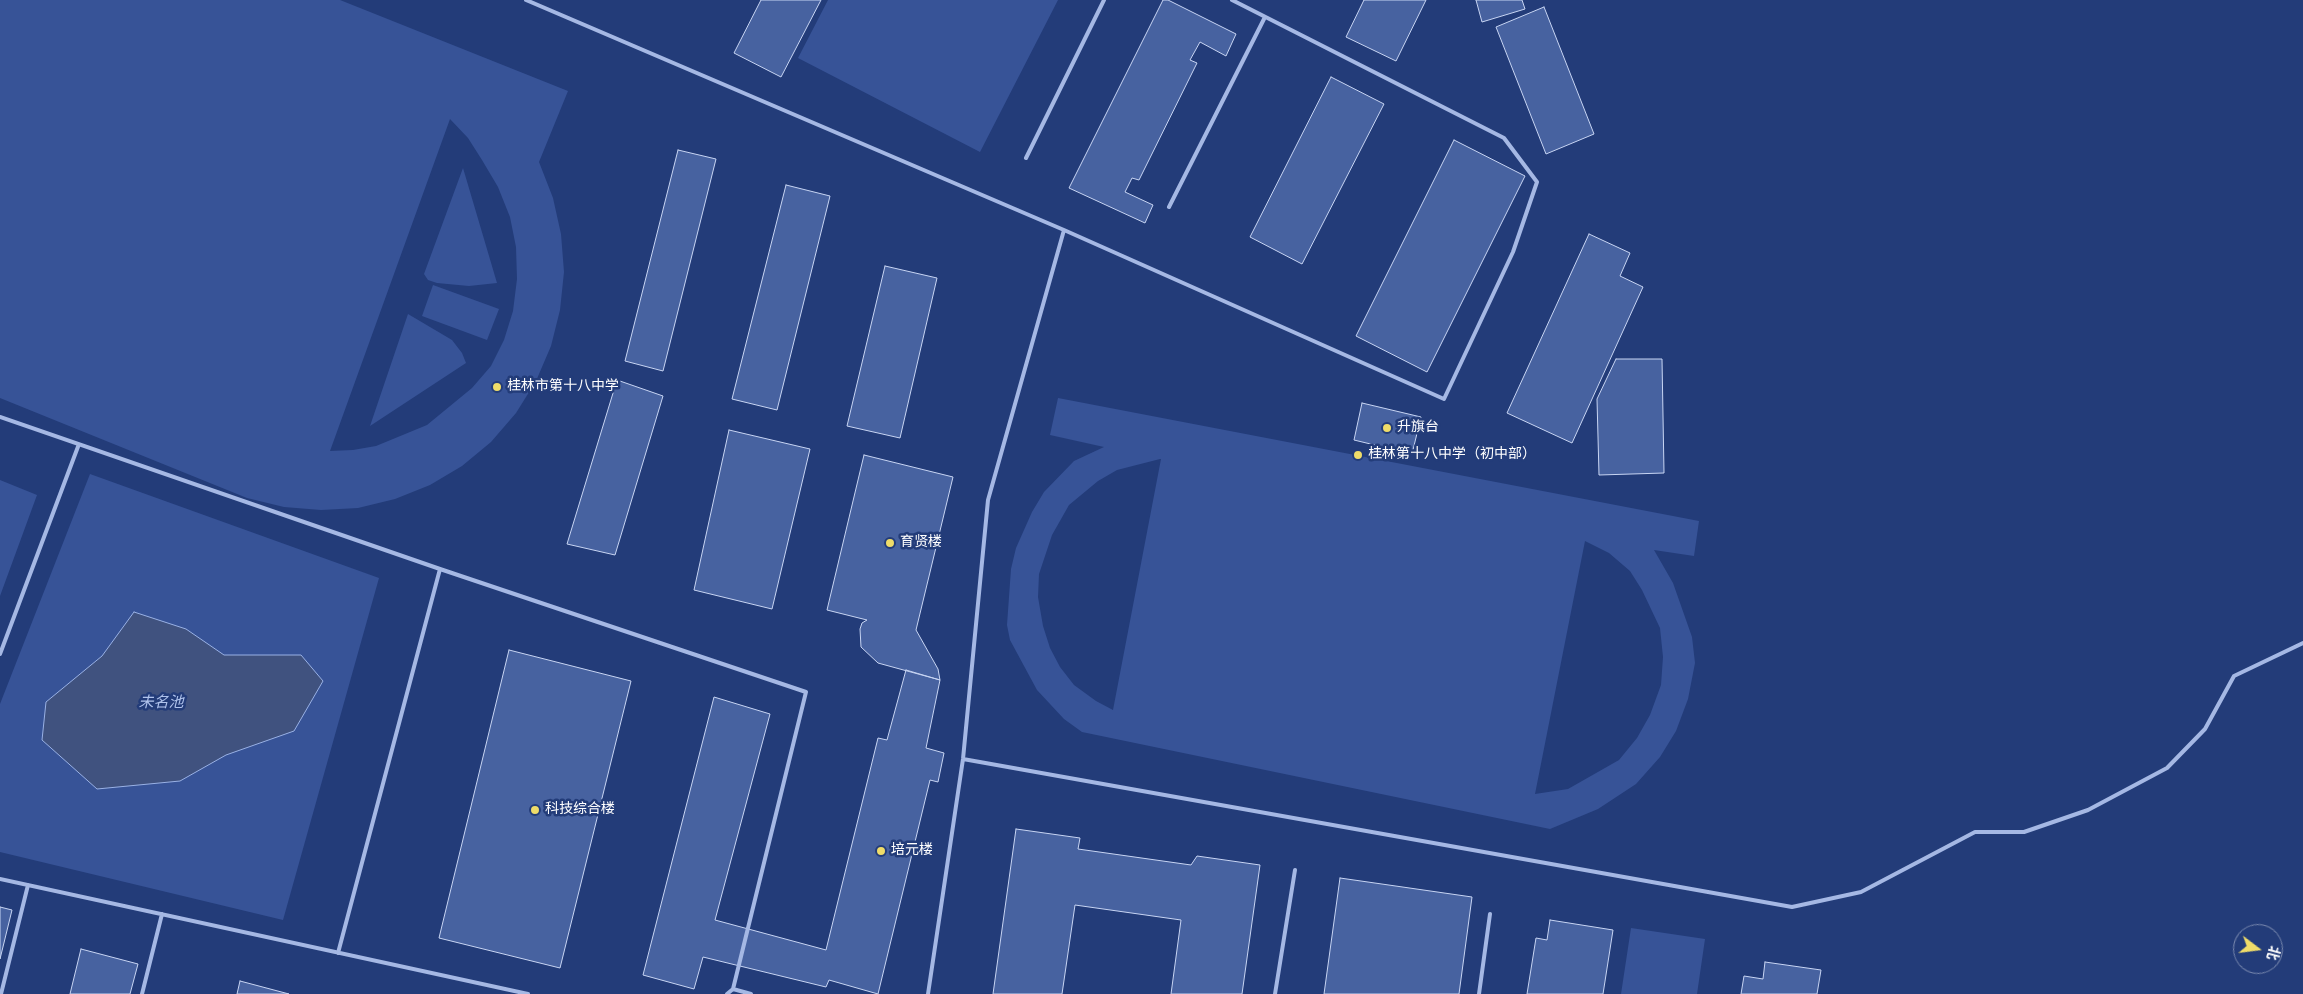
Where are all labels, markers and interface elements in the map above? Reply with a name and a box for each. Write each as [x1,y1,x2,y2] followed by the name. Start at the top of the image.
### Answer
[507,379,619,395] place label: 桂林市第十八中学
[491,381,503,393] marker: 桂林市第十八中学
[1397,420,1439,436] place label: 升旗台
[1381,422,1393,434] marker: 升旗台
[1368,447,1536,463] place label: 桂林第十八中学（初中部）
[1352,449,1364,461] marker: 桂林第十八中学（初中部）
[900,535,942,551] place label: 育贤楼
[884,537,896,549] marker: 育贤楼
[139,695,183,713] water label: 未名池
[545,802,615,818] place label: 科技综合楼
[529,804,541,816] marker: 科技综合楼
[891,843,933,859] place label: 培元楼
[875,845,887,857] marker: 培元楼
[2233,924,2283,974] north arrow
[2262,944,2282,962] text: 北

